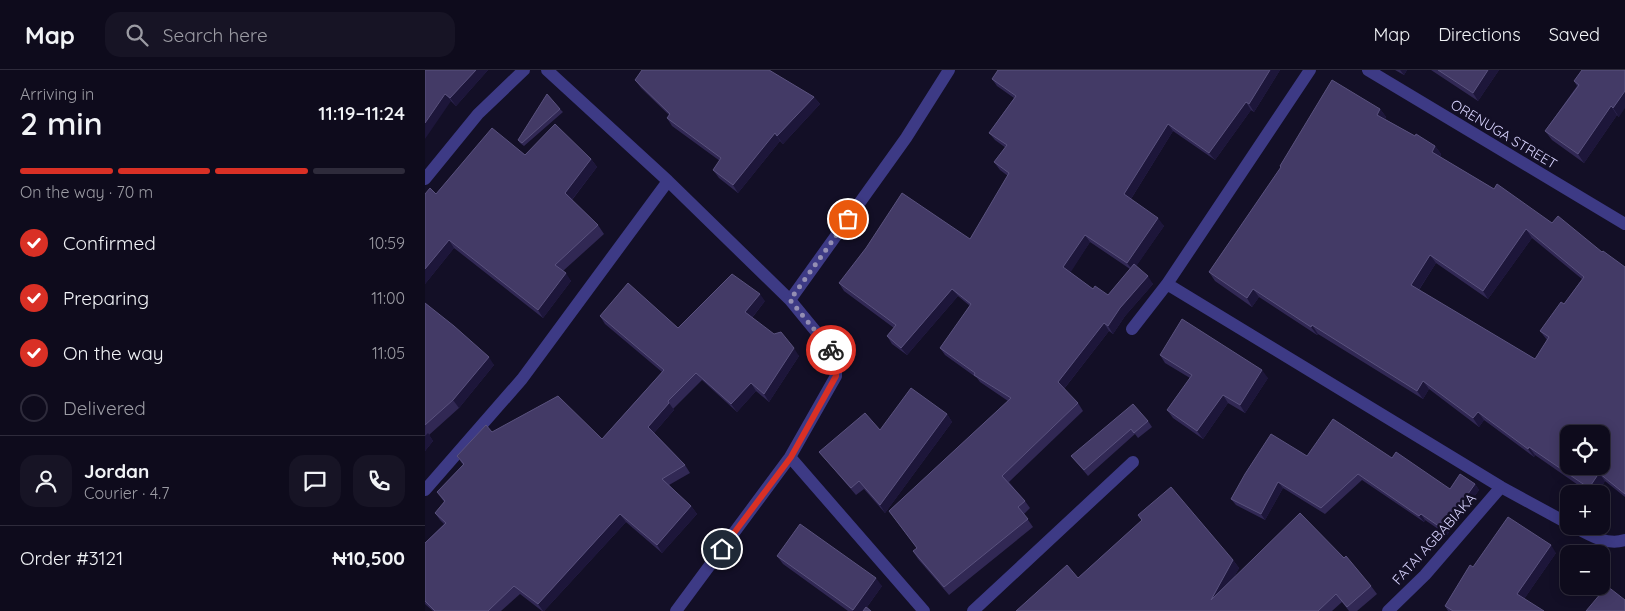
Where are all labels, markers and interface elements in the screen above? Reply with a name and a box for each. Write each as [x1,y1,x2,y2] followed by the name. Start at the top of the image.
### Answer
[105,12,455,57] search box
[25,20,75,50] text: Map
[123,21,151,49] icon: search
[163,23,268,47] text: Search here
[1373,23,1410,46] text: Map
[1438,23,1521,46] text: Directions
[1549,23,1600,46] text: Saved
[20,84,94,104] text: Arriving in
[1448,95,1560,173] street label: ORENUGA STREET
[318,101,405,125] text: 11:19–11:24
[20,103,103,143] text: 2 min
[20,182,153,202] text: On the way · 70 m
[827,198,869,240] pin
[834,205,862,233] icon: bag
[20,229,48,257] icon: check
[63,231,156,255] text: Confirmed
[369,233,405,253] text: 10:59
[20,284,48,312] icon: check
[63,286,149,310] text: Preparing
[371,288,405,308] text: 11:00
[806,325,856,375] courier
[817,336,845,364] icon: bike
[20,339,48,367] icon: check
[63,341,164,365] text: On the way
[372,343,405,363] text: 11:05
[63,396,146,420] text: Delivered
[1560,425,1610,595] map controls
[1560,425,1610,475] button: locate
[20,455,72,507] button: person
[289,455,341,507] button: chat
[353,455,405,507] button: phone
[84,459,149,483] text: Jordan
[84,483,169,503] text: Courier · 4.7
[1560,485,1610,535] button: +
[1388,489,1480,589] street label: FATAI AGBABIAKA
[701,528,743,570] pin
[708,535,736,563] icon: home
[1560,545,1610,595] button: −
[20,546,123,570] text: Order #3121
[332,546,405,570] text: ₦10,500

